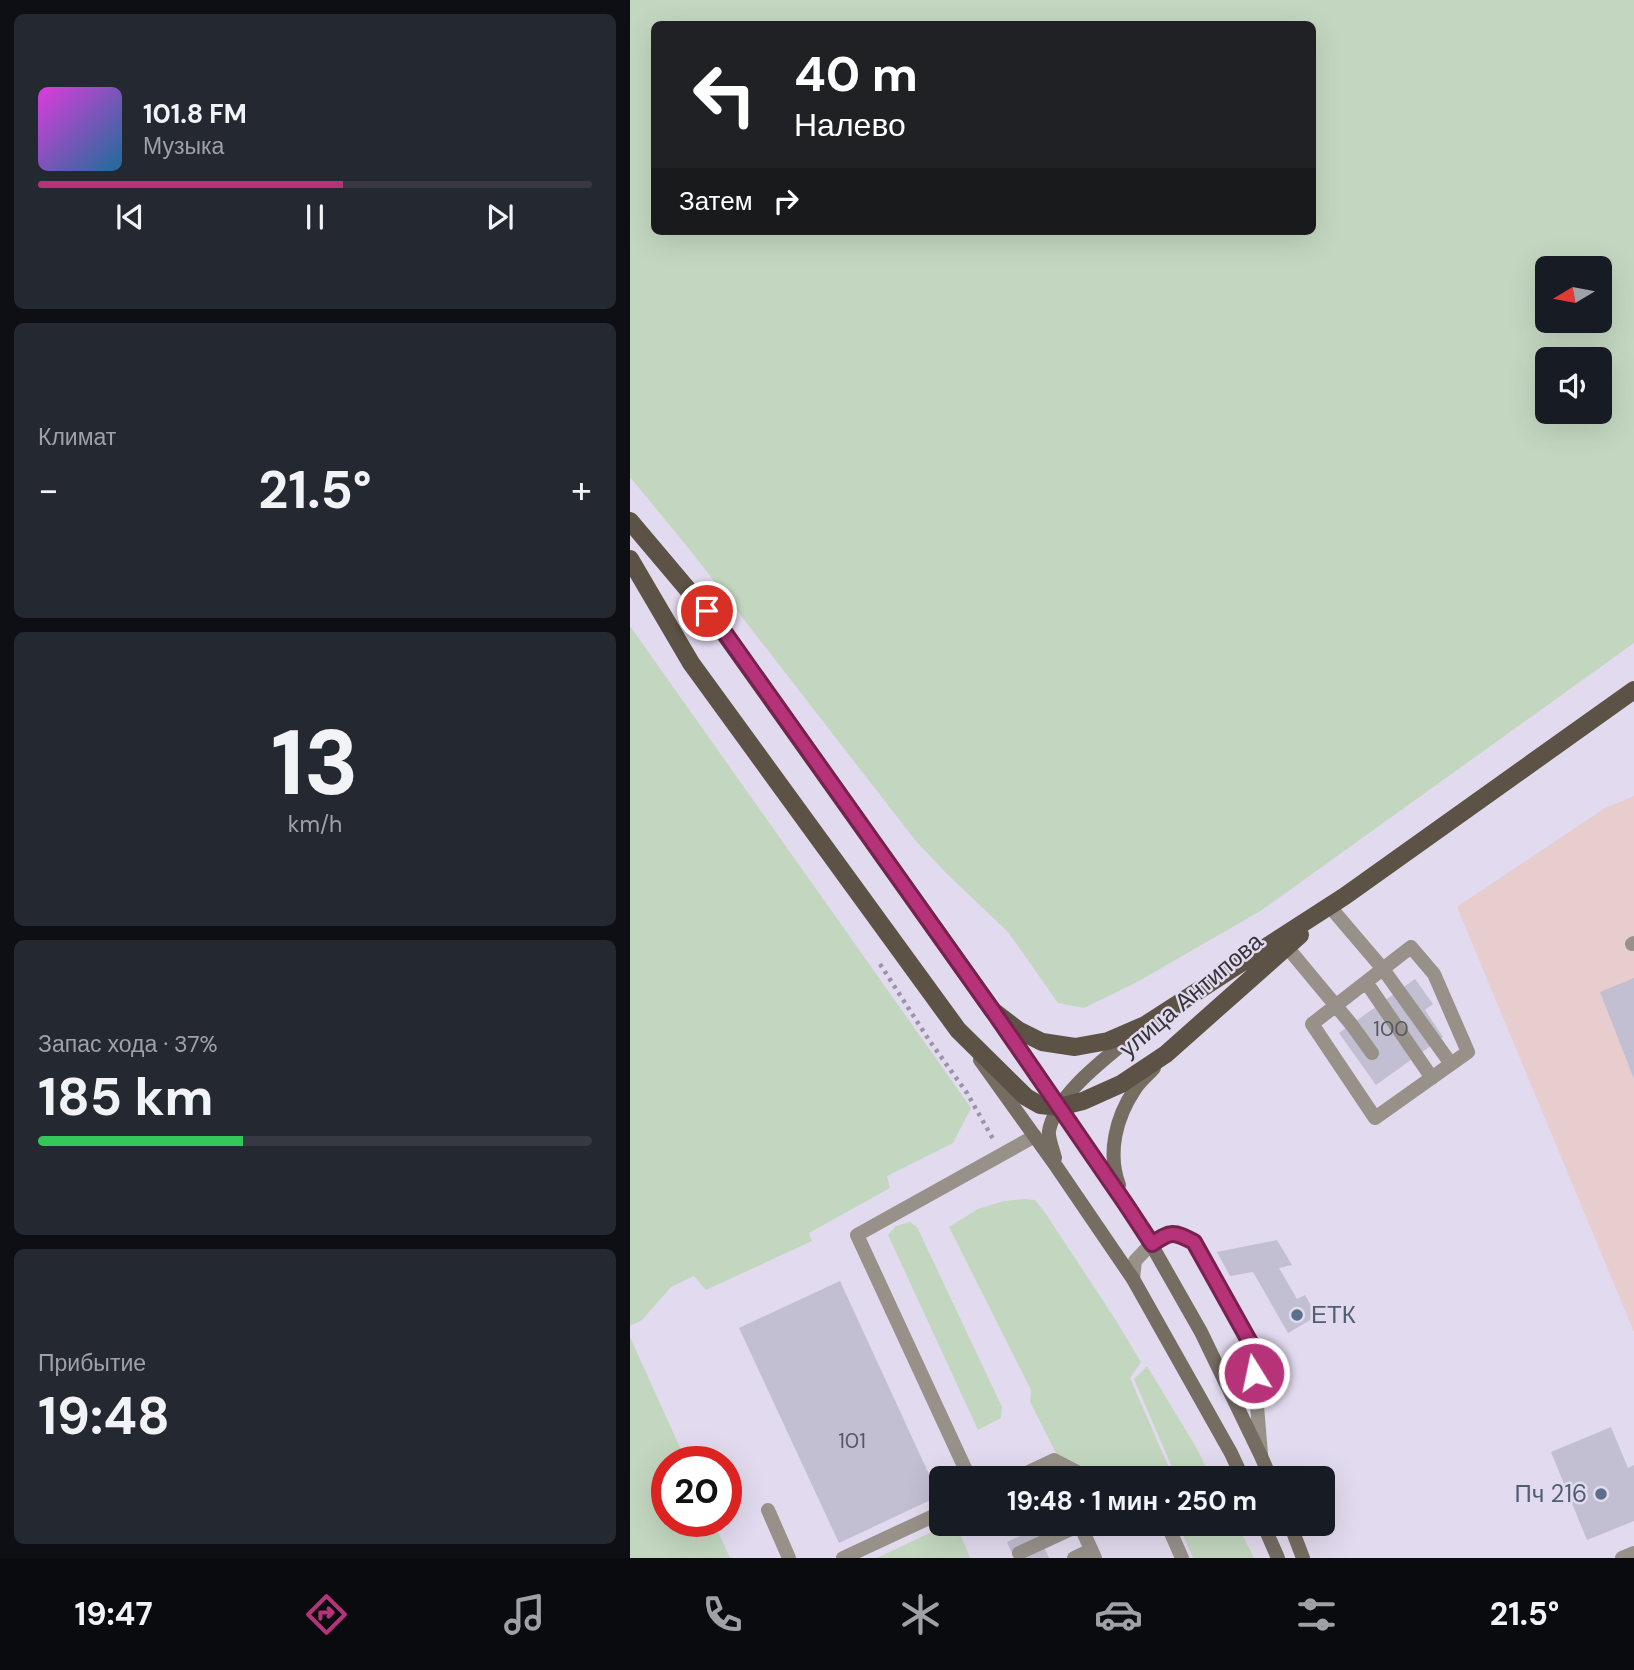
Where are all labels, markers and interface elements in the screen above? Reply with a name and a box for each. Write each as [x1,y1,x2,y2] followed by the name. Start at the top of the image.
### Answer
[794,42,918,106] text: 40 m
[679,49,770,140] icon: left
[143,97,247,131] text: 101.8 FM
[794,104,906,146] text: Налево
[143,131,224,161] text: Музыка
[767,182,805,220] icon: right
[679,184,753,218] text: Затем
[111,198,149,236] icon: previous
[296,198,334,236] icon: pause
[481,198,519,236] icon: next
[1535,256,1612,332] north arrow
[1535,256,1612,424] map controls
[1535,347,1612,424] button: sound
[38,422,116,452] text: Климат
[258,456,372,524] text: 21.5°
[38,465,59,515] text: −
[571,465,592,515] text: +
[677,581,737,641] pin
[688,592,726,630] icon: arrive
[271,704,359,822] text: 13
[288,809,342,839] text: km/h
[1112,925,1269,1064] street label: улица Антипова
[1373,1015,1409,1043] house number: 100
[38,1029,218,1059] text: Запас хода · 37%
[38,1063,213,1131] text: 185 km
[1311,1299,1356,1330] place label: ЕТК
[1289,1307,1305,1323] marker: ЕТК
[1217,1336,1291,1410] position arrow
[38,1348,146,1378] text: Прибытие
[38,1382,170,1450] text: 19:48
[838,1427,866,1455] house number: 101
[651,1446,742,1537] speed limit sign: 20
[1514,1478,1587,1509] place label: Пч 216
[1007,1484,1257,1518] text: 19:48 · 1 мин · 250 m
[1593,1486,1609,1502] marker: Пч 216
[302,1590,351,1639] icon: directions
[500,1590,549,1639] icon: music
[698,1590,747,1639] icon: phone
[896,1590,945,1639] icon: climate
[1094,1590,1143,1639] icon: car
[1292,1590,1341,1639] icon: filters
[75,1593,153,1635] text: 19:47
[1490,1593,1559,1635] text: 21.5°

